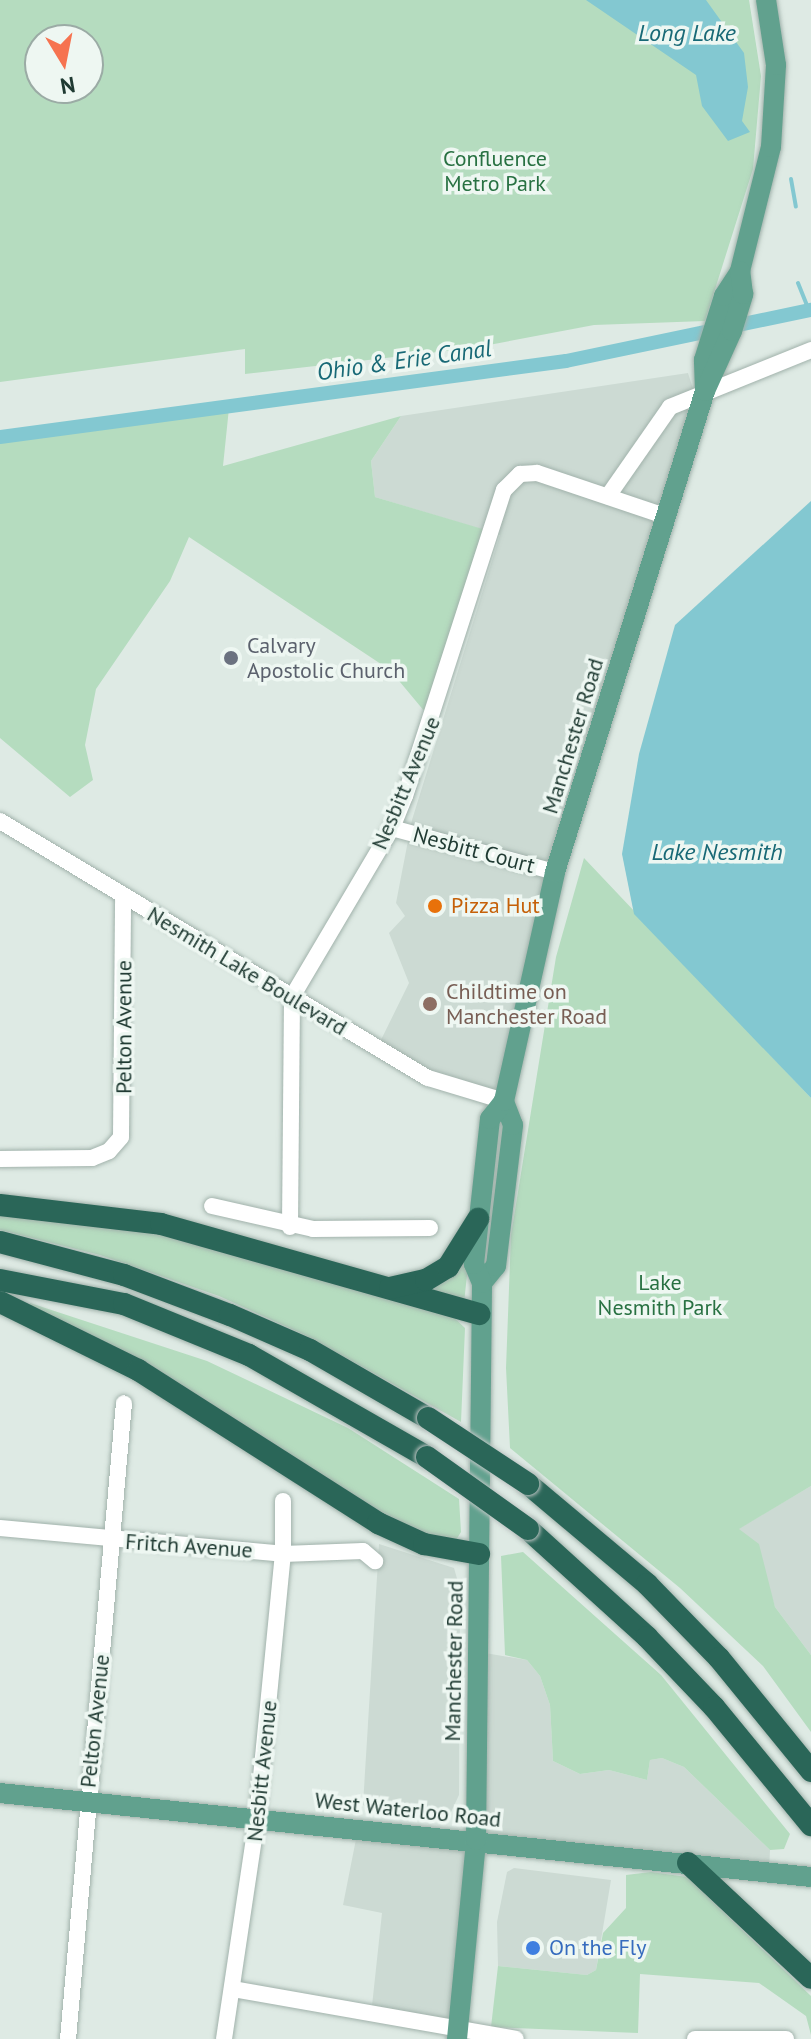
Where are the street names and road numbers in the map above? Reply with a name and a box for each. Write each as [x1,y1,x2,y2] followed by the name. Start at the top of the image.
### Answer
[537,655,609,817] street label: Manchester Road
[366,712,446,854] street label: Nesbitt Avenue
[410,821,538,879] street label: Nesbitt Court
[142,901,352,1041] street label: Nesmith Lake Boulevard
[111,960,137,1094] street label: Pelton Avenue
[124,1528,254,1564] street label: Fritch Avenue
[439,1580,469,1742] street label: Manchester Road
[75,1653,115,1789] street label: Pelton Avenue
[241,1699,283,1843] street label: Nesbitt Avenue
[313,1787,503,1833] street label: West Waterloo Road

